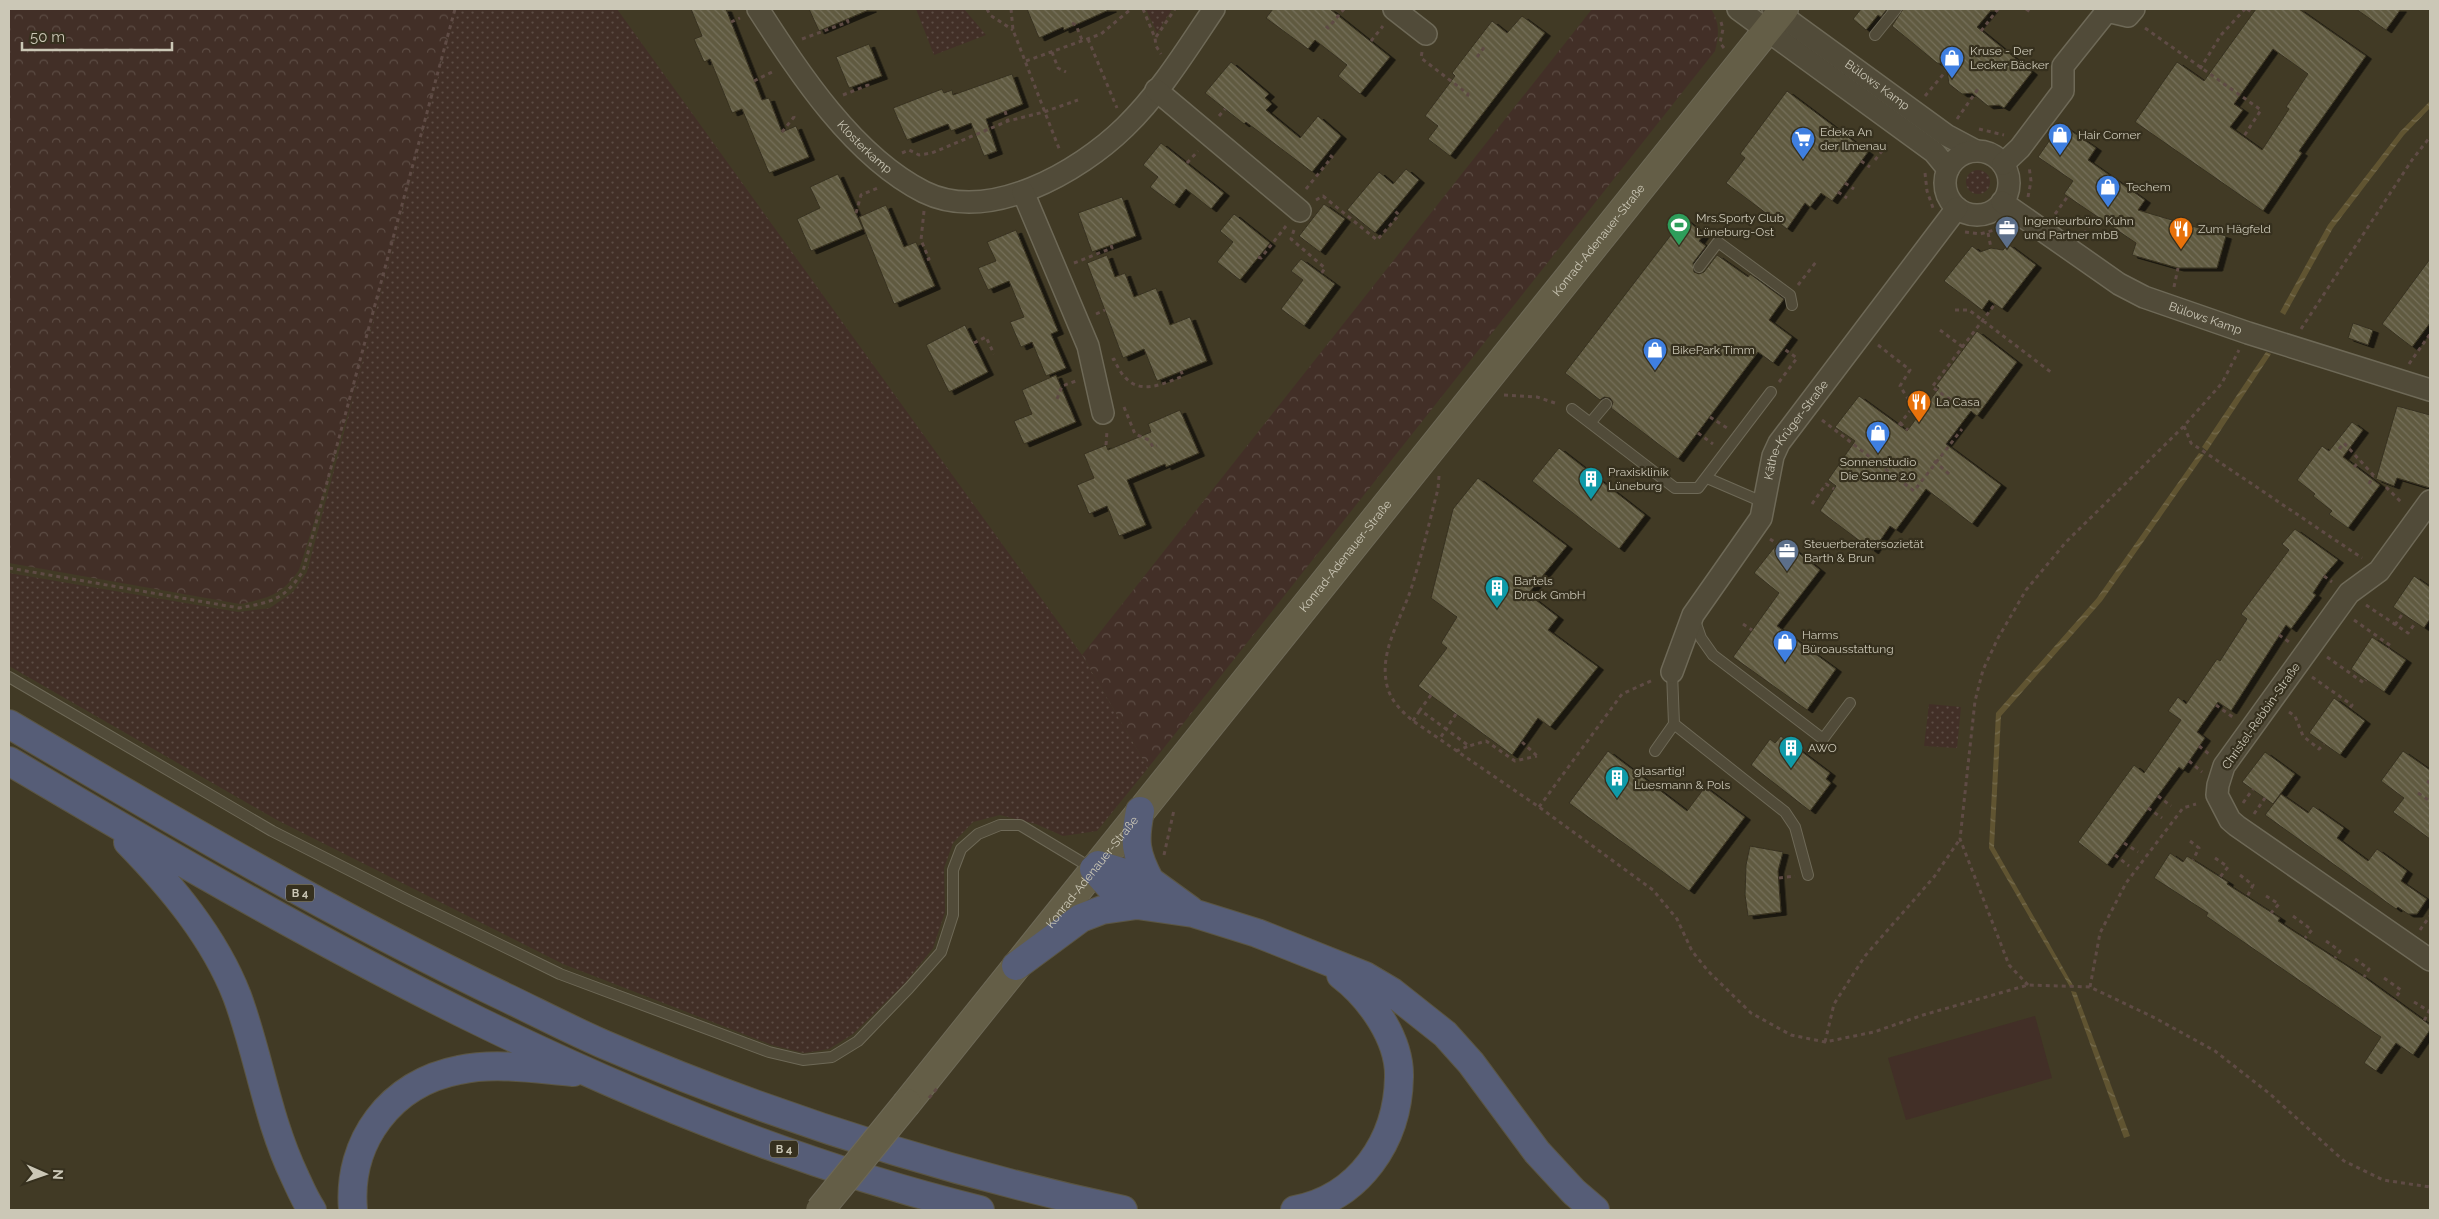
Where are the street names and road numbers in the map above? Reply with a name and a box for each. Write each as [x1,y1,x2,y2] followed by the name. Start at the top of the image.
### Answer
[1842,57,1912,113] street label: Bülows Kamp
[834,118,895,176] street label: Klosterkamp
[1550,181,1648,299] street label: Konrad-Adenauer-Straße
[2167,299,2244,337] street label: Bülows Kamp
[1762,377,1831,481] street label: Käthe-Krüger-Straße
[1296,497,1395,615] street label: Konrad-Adenauer-Straße
[2219,660,2303,772] street label: Christel-Rebbin-Straße
[1043,813,1141,931] street label: Konrad-Adenauer-Straße
[286,884,314,901] road number: B 4
[770,1140,798,1158] road number: B 4

